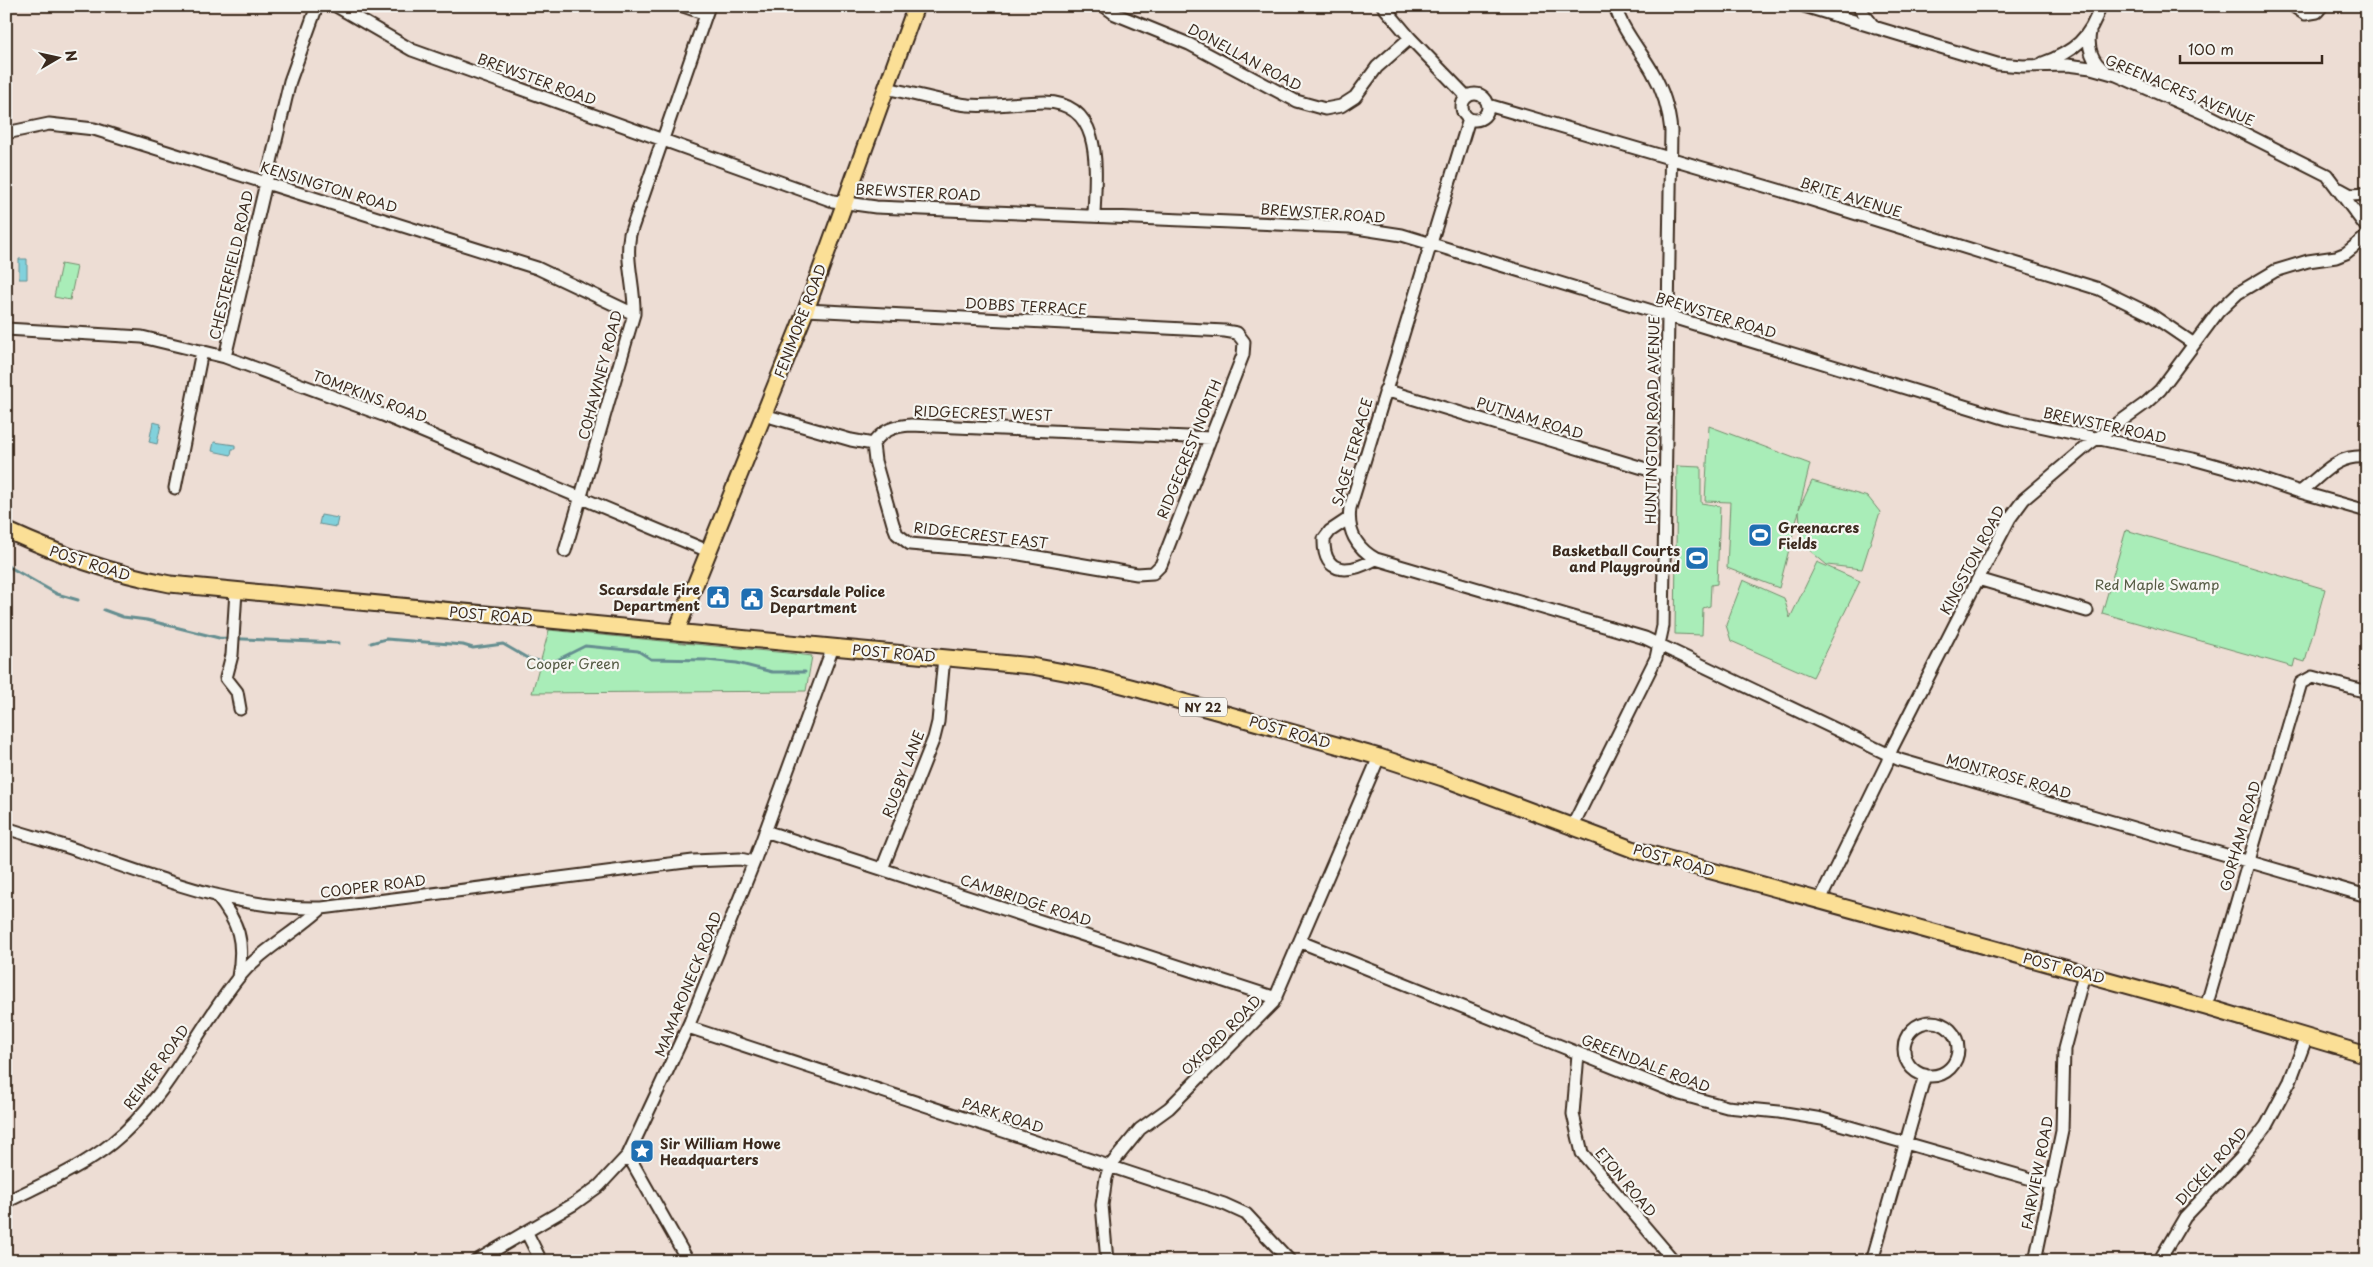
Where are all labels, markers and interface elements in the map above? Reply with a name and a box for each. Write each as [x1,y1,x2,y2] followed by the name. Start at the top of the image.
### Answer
[1184,18,1306,96] street label: DONELLAN ROAD
[32,32,82,82] north arrow
[2180,32,2323,64] scale bar
[2188,37,2234,60] text: 100 m
[474,48,600,110] street label: BREWSTER ROAD
[60,49,83,63] text: N
[2102,49,2258,131] street label: GREENACRES AVENUE
[258,156,400,218] street label: KENSINGTON ROAD
[1798,172,1905,222] street label: BRITE AVENUE
[855,178,981,206] street label: BREWSTER ROAD
[204,188,258,342] street label: CHESTERFIELD ROAD
[1260,198,1386,228] street label: BREWSTER ROAD
[769,261,831,381] street label: FENIMORE ROAD
[1653,287,1779,343] street label: BREWSTER ROAD
[964,292,1088,320] street label: DOBBS TERRACE
[573,308,627,442] street label: COHAWNEY ROAD
[1640,316,1664,524] street label: HUNTINGTON ROAD AVENUE
[310,364,430,428] street label: TOMPKINS ROAD
[1151,376,1227,522] street label: RIDGECREST NORTH
[1474,392,1586,444] street label: PUTNAM ROAD
[1326,395,1378,509] street label: SAGE TERRACE
[913,400,1053,426] street label: RIDGECREST WEST
[2041,402,2169,448] street label: BREWSTER ROAD
[1934,502,2010,618] street label: KINGSTON ROAD
[913,516,1050,554] street label: RIDGECREST EAST
[1778,517,1859,554] place label: Greenacres Fields
[1747,522,1773,548] sports icon: Greenacres Fields
[47,540,133,586] street label: POST ROAD
[1552,540,1680,577] place label: Basketball Courts and Playground
[1684,545,1710,571] sports icon: Basketball Courts and Playground
[2095,574,2219,595] park label: Red Maple Swamp
[599,579,700,616] place label: Scarsdale Fire Department
[770,581,885,618] place label: Scarsdale Police Department
[705,584,731,610] public building icon: Scarsdale Fire Department
[739,586,765,612] public building icon: Scarsdale Police Department
[448,601,534,629] street label: POST ROAD
[851,639,937,667] street label: POST ROAD
[526,653,620,674] park label: Cooper Green
[1179,698,1227,716] road number: NY 22
[1247,710,1333,754] street label: POST ROAD
[877,727,929,821] street label: RUGBY LANE
[1944,748,2074,804] street label: MONTROSE ROAD
[2214,778,2266,894] street label: GORHAM ROAD
[1631,838,1717,882] street label: POST ROAD
[319,869,427,903] street label: COOPER ROAD
[958,869,1094,931] street label: CAMBRIDGE ROAD
[649,908,727,1060] street label: MAMARONECK ROAD
[2021,947,2107,989] street label: POST ROAD
[1176,990,1266,1080] street label: OXFORD ROAD
[118,1020,194,1114] street label: REIMER ROAD
[1579,1029,1714,1097] street label: GREENDALE ROAD
[959,1092,1047,1138] street label: PARK ROAD
[2016,1114,2058,1232] street label: FAIRVIEW ROAD
[2170,1122,2252,1210] street label: DICKEL ROAD
[660,1133,781,1170] place label: Sir William Howe Headquarters
[629,1138,655,1164] place icon: Sir William Howe Headquarters
[1591,1143,1661,1221] street label: ETON ROAD

